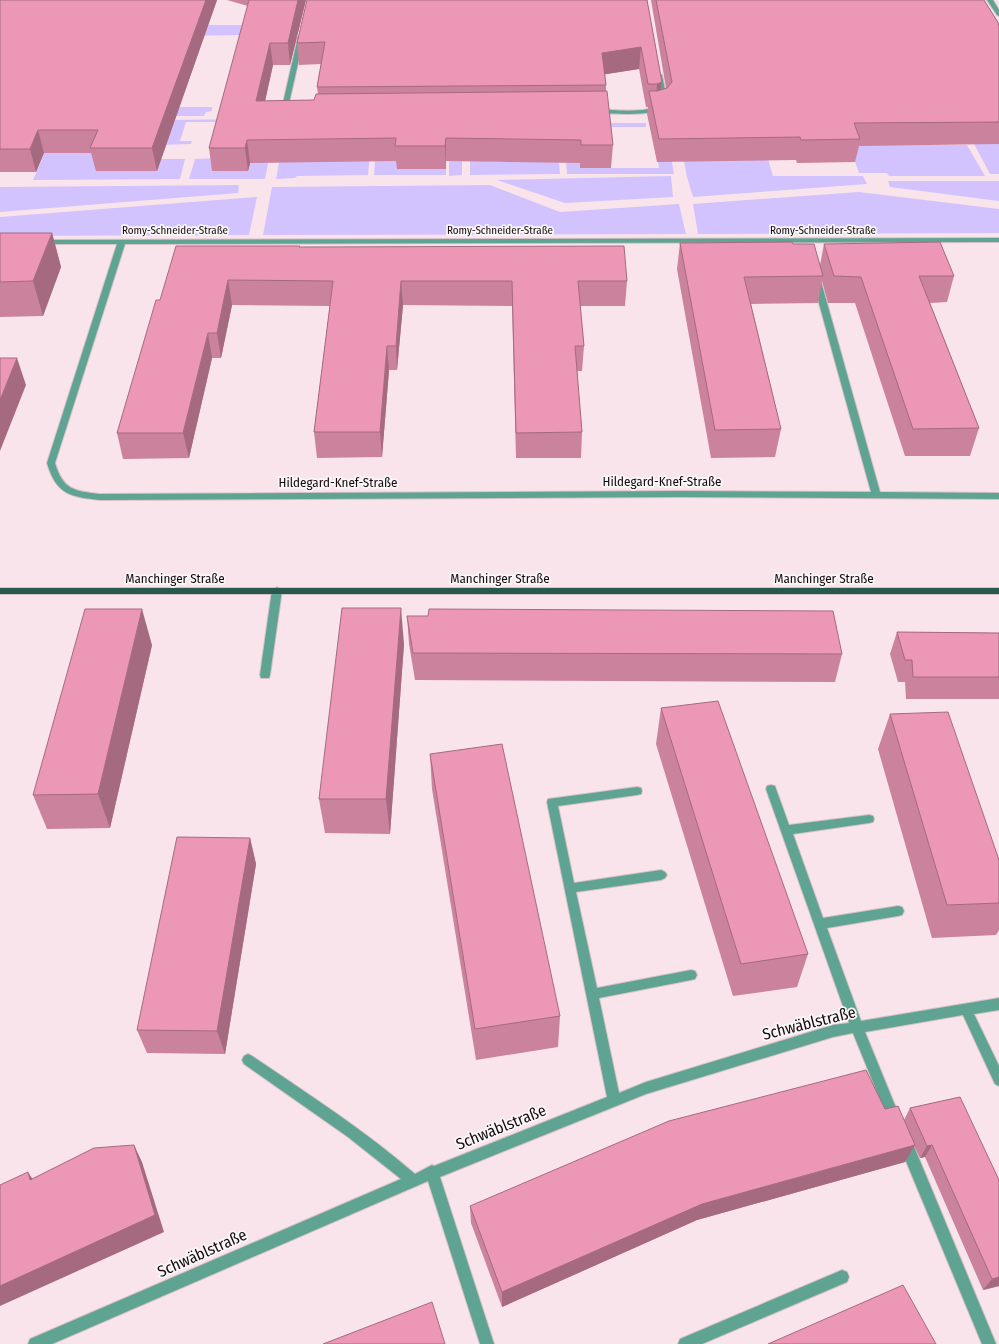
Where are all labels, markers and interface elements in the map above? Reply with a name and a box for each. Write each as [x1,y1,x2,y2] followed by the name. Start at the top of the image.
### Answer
[122,224,228,237] street label: Romy-Schneider-Straße
[447,224,553,237] street label: Romy-Schneider-Straße
[770,224,876,237] street label: Romy-Schneider-Straße
[603,474,721,489] street label: Hildegard-Knef-Straße
[279,475,397,490] street label: Hildegard-Knef-Straße
[125,571,225,586] street label: Manchinger Straße
[450,571,550,586] street label: Manchinger Straße
[774,571,874,586] street label: Manchinger Straße
[760,1002,858,1044] street label: Schwäblstraße
[453,1100,549,1154] street label: Schwäblstraße
[154,1225,250,1281] street label: Schwäblstraße

